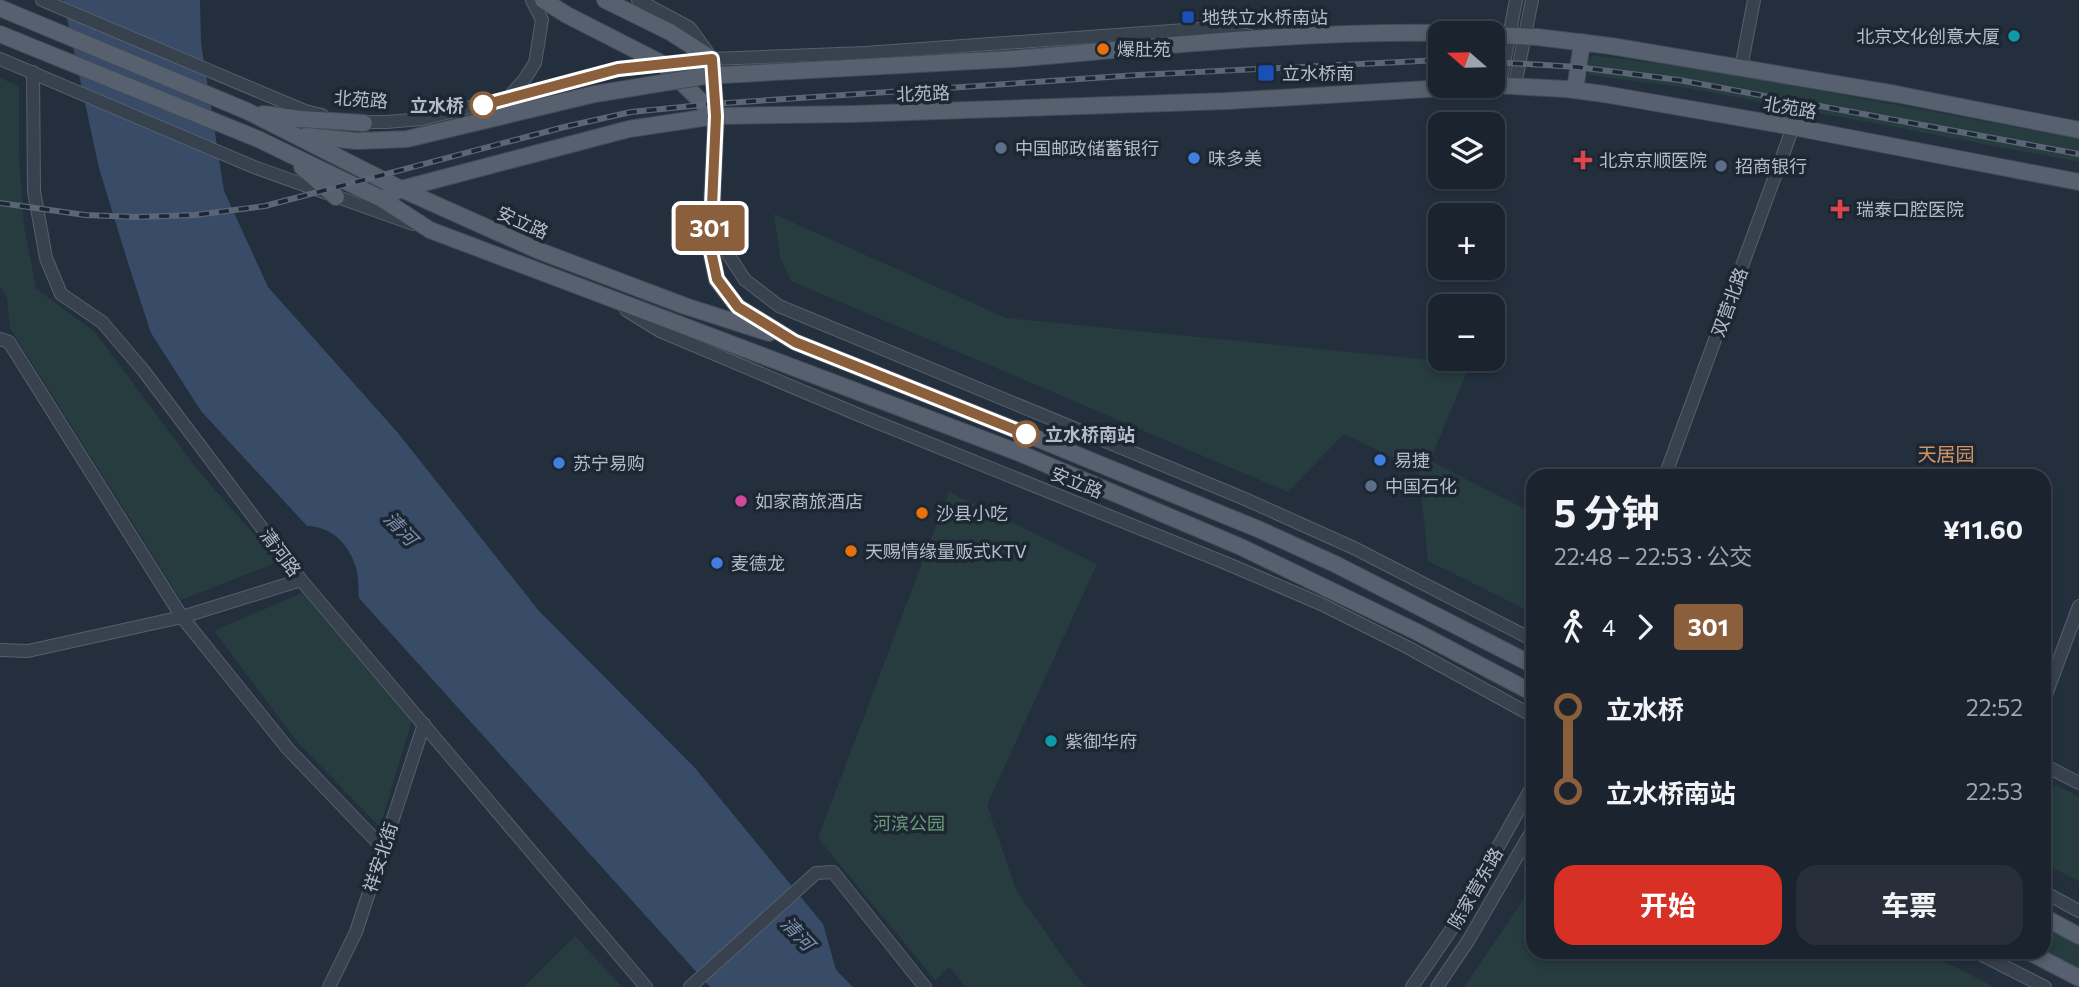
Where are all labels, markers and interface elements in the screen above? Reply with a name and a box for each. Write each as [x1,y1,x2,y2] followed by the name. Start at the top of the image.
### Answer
[1202,6,1328,28] place label: 地铁立水桥南站
[1180,9,1196,25] marker: 地铁立水桥南站
[1428,21,1505,98] north arrow
[1428,21,1505,371] map controls
[1856,25,2000,47] place label: 北京文化创意大厦
[2006,28,2022,44] marker: 北京文化创意大厦
[1117,38,1171,60] place label: 爆肚苑
[1095,41,1111,57] marker: 爆肚苑
[1282,62,1354,84] place label: 立水桥南
[1256,63,1276,83] marker: 立水桥南
[896,81,950,105] street label: 北苑路
[333,86,389,112] street label: 北苑路
[1762,91,1818,123] street label: 北苑路
[470,92,496,118] marker: 立水桥
[410,94,464,116] place label: 立水桥
[1428,112,1505,189] button: layers
[1015,137,1159,159] place label: 中国邮政储蓄银行
[993,140,1009,156] marker: 中国邮政储蓄银行
[1208,147,1262,169] place label: 味多美
[1599,149,1707,171] place label: 北京京顺医院
[1186,150,1202,166] marker: 味多美
[1573,150,1593,170] marker: 北京京顺医院
[1735,155,1807,177] place label: 招商银行
[1713,158,1729,174] marker: 招商银行
[1856,198,1964,220] place label: 瑞泰口腔医院
[1830,199,1850,219] marker: 瑞泰口腔医院
[494,201,552,243] street label: 安立路
[1428,203,1505,280] button: +
[670,205,750,251] line badge: 301
[690,213,730,242] text: 301
[1706,264,1752,340] street label: 双营北路
[1428,294,1505,371] button: −
[1013,421,1039,447] marker: 立水桥南站
[1045,423,1135,445] place label: 立水桥南站
[1917,442,1975,465] district label: 天居园
[1394,449,1430,471] place label: 易捷
[573,452,645,474] place label: 苏宁易购
[1372,452,1388,468] marker: 易捷
[551,455,567,471] marker: 苏宁易购
[1048,462,1106,502] street label: 安立路
[1385,475,1457,497] place label: 中国石化
[1363,478,1379,494] marker: 中国石化
[1554,488,1659,535] text: 5 分钟
[755,490,863,512] place label: 如家商旅酒店
[733,493,749,509] marker: 如家商旅酒店
[936,502,1008,524] place label: 沙县小吃
[914,505,930,521] marker: 沙县小吃
[380,506,425,553] water label: 清河
[1943,513,2023,544] text: ¥11.60
[256,524,306,580] street label: 清河路
[865,540,1027,562] place label: 天赐情缘量贩式KTV
[1554,542,1753,570] text: 22:48 – 22:53 · 公交
[843,543,859,559] marker: 天赐情缘量贩式KTV
[731,552,785,574] place label: 麦德龙
[709,555,725,571] marker: 麦德龙
[1554,608,1592,646] icon: walk
[1626,608,1664,646] icon: forward
[1688,612,1729,641] text: 301
[1602,613,1616,641] text: 4
[1606,693,1684,724] text: 立水桥
[1966,693,2023,721] text: 22:52
[1065,730,1137,752] place label: 紫御华府
[1043,733,1059,749] marker: 紫御华府
[1606,777,1736,808] text: 立水桥南站
[1966,777,2023,805] text: 22:53
[873,812,945,834] park label: 河滨公园
[358,819,402,895] street label: 祥安北街
[1443,844,1507,932] street label: 陈家营东路
[1554,865,1782,945] button: 开始
[1796,865,2023,945] button: 车票
[777,911,822,958] water label: 清河

